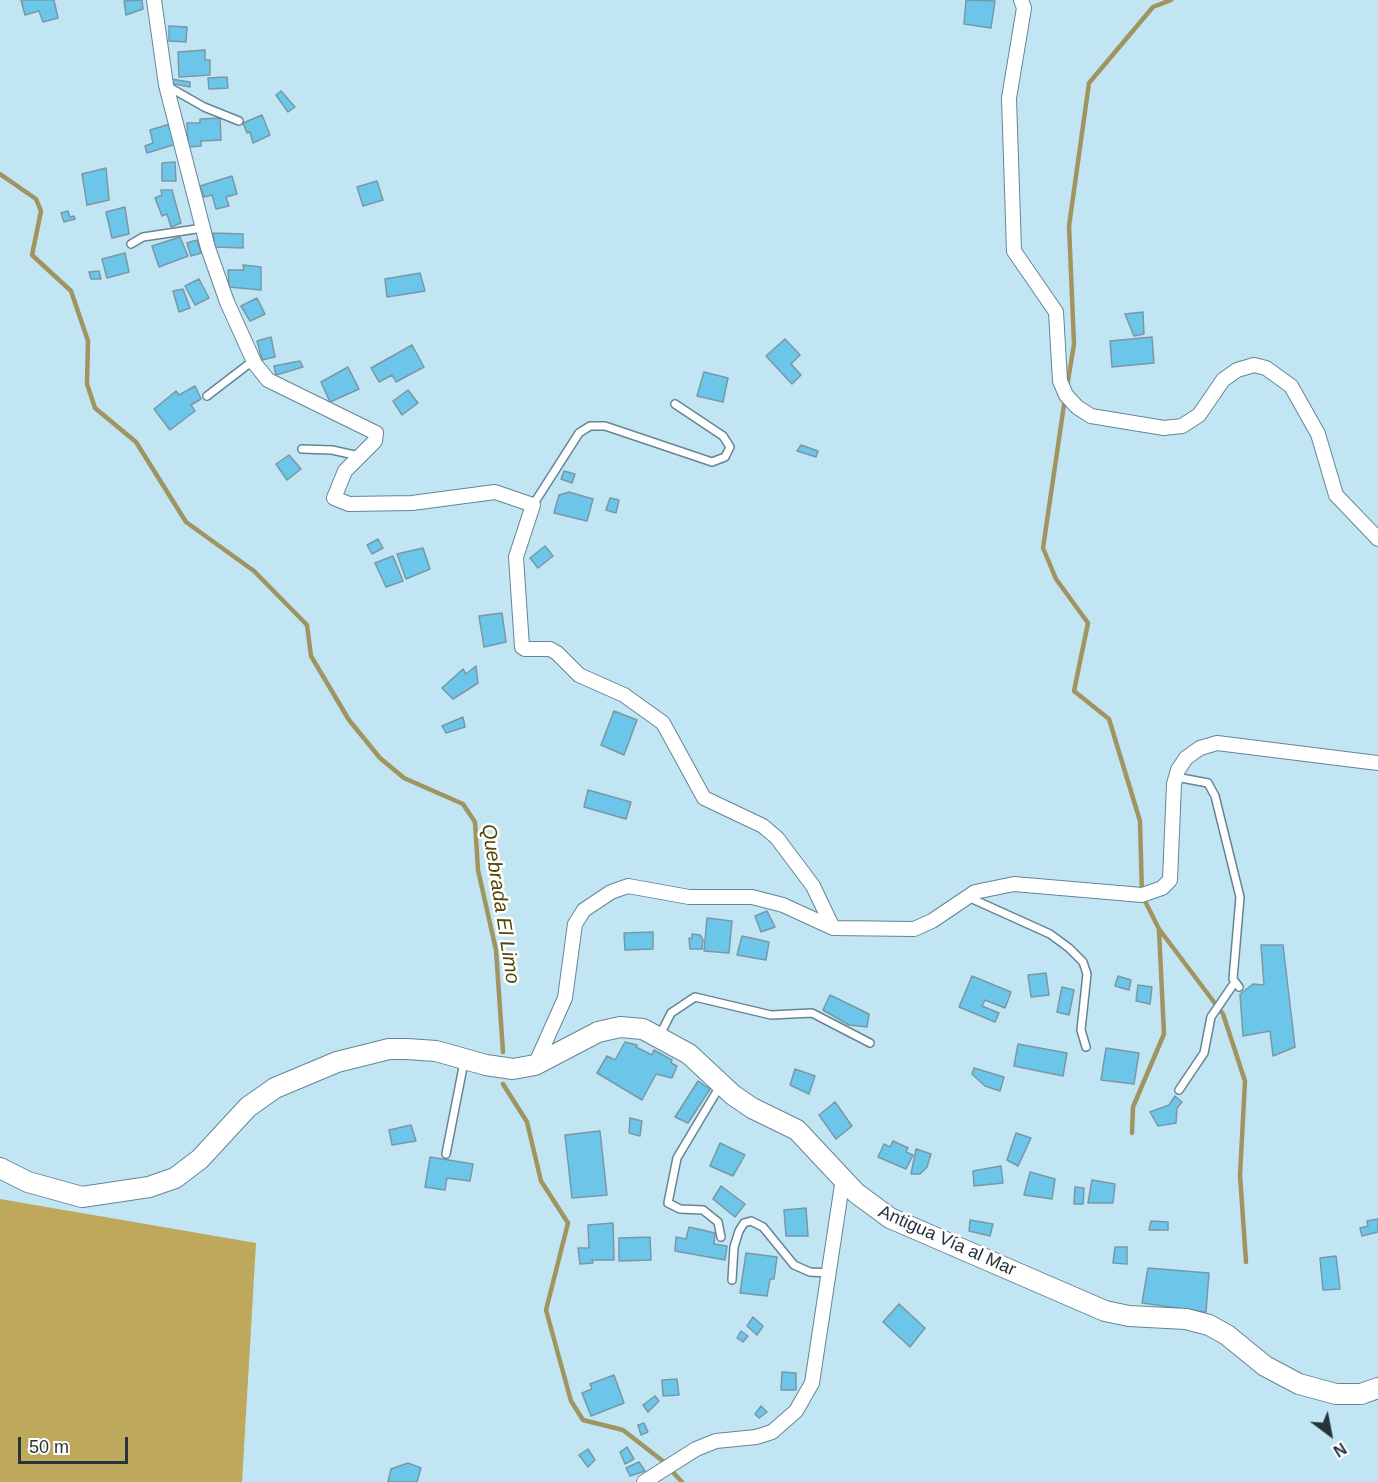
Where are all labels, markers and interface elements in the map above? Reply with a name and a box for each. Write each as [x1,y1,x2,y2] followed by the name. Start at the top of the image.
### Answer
[476,823,524,985] water label: Quebrada El Limo
[875,1201,1019,1281] street label: Antigua Vía al Mar
[1300,1404,1360,1464] north arrow
[21,1425,130,1463] scale bar
[29,1437,69,1457] text: 50 m
[1330,1439,1349,1460] text: N

